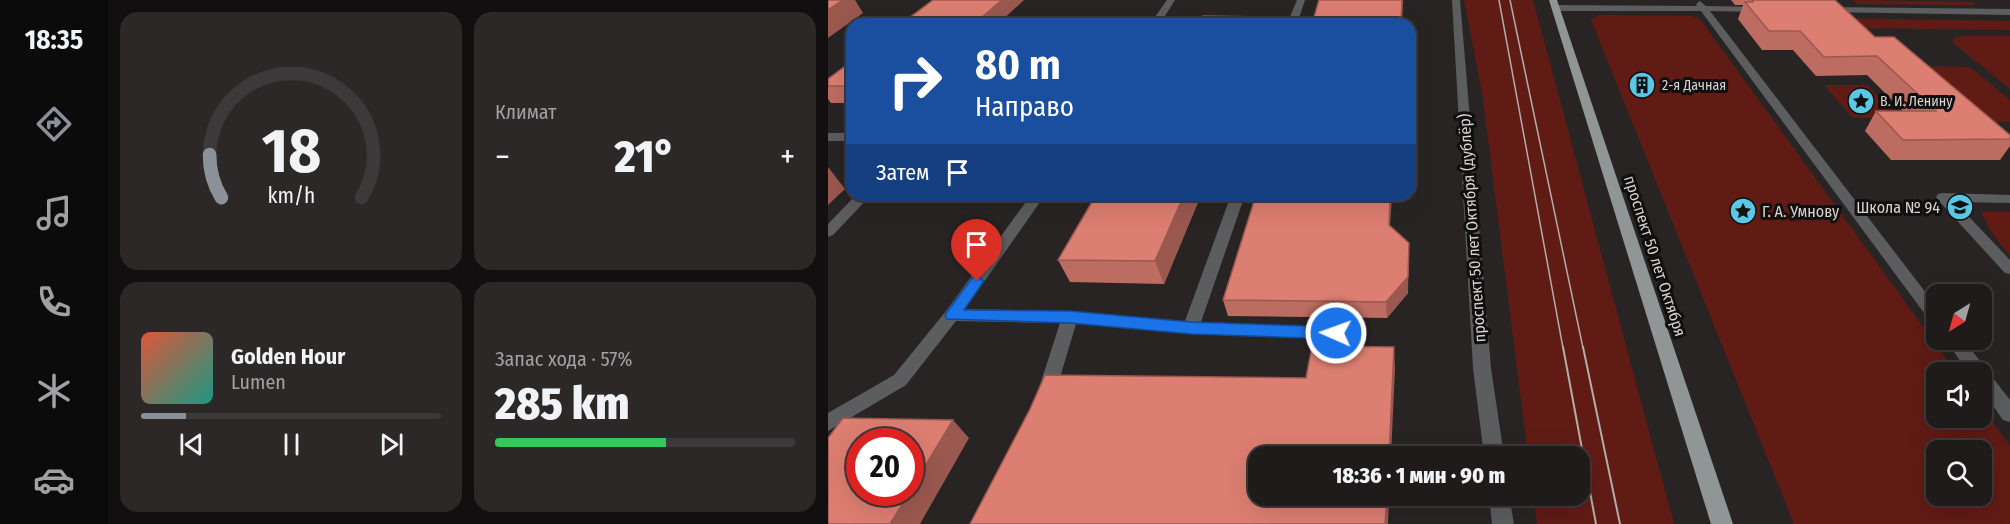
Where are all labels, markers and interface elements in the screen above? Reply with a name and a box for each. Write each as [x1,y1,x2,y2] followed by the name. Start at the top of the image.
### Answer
[25,24,83,56] text: 18:35
[975,40,1061,90] text: 80 m
[876,42,954,120] icon: right
[1627,70,1657,100] building icon: 2-я Дачная
[1662,77,1726,94] place label: 2-я Дачная
[1846,86,1876,116] place icon: В. И. Ленину
[975,91,1074,123] text: Направо
[1880,93,1953,110] place label: В. И. Ленину
[495,100,556,124] text: Климат
[33,103,75,145] icon: directions
[1455,113,1489,343] street label: проспект 50 лет Октября (дублёр)
[261,114,321,189] text: 18
[614,130,675,184] text: 21°
[495,137,510,177] text: −
[780,137,795,177] text: +
[941,156,974,189] icon: arrive
[876,159,929,186] text: Затем
[1620,173,1690,339] street label: проспект 50 лет Октября
[267,183,315,209] text: km/h
[33,192,75,234] icon: music
[1945,192,1975,222] school or university icon: Школа № 94
[1728,196,1758,226] place icon: Г. А. Умнову
[1856,198,1940,217] place label: Школа № 94
[1762,202,1840,221] place label: Г. А. Умнову
[951,219,1002,281] pin
[960,228,993,261] icon: arrive
[33,281,75,323] icon: phone
[1926,284,1992,350] north arrow
[1926,284,1992,506] map controls
[1304,301,1368,365] position arrow
[231,343,345,370] text: Golden Hour
[495,347,632,371] text: Запас хода · 57%
[1926,362,1992,428] button: sound
[33,370,75,412] icon: climate
[231,370,286,394] text: Lumen
[495,377,630,431] text: 285 km
[175,428,208,461] icon: previous
[275,428,308,461] icon: pause
[375,428,408,461] icon: next
[846,428,924,506] speed limit sign: 20
[1926,440,1992,506] button: search
[33,459,75,501] icon: car
[1333,462,1505,489] text: 18:36 · 1 мин · 90 m

